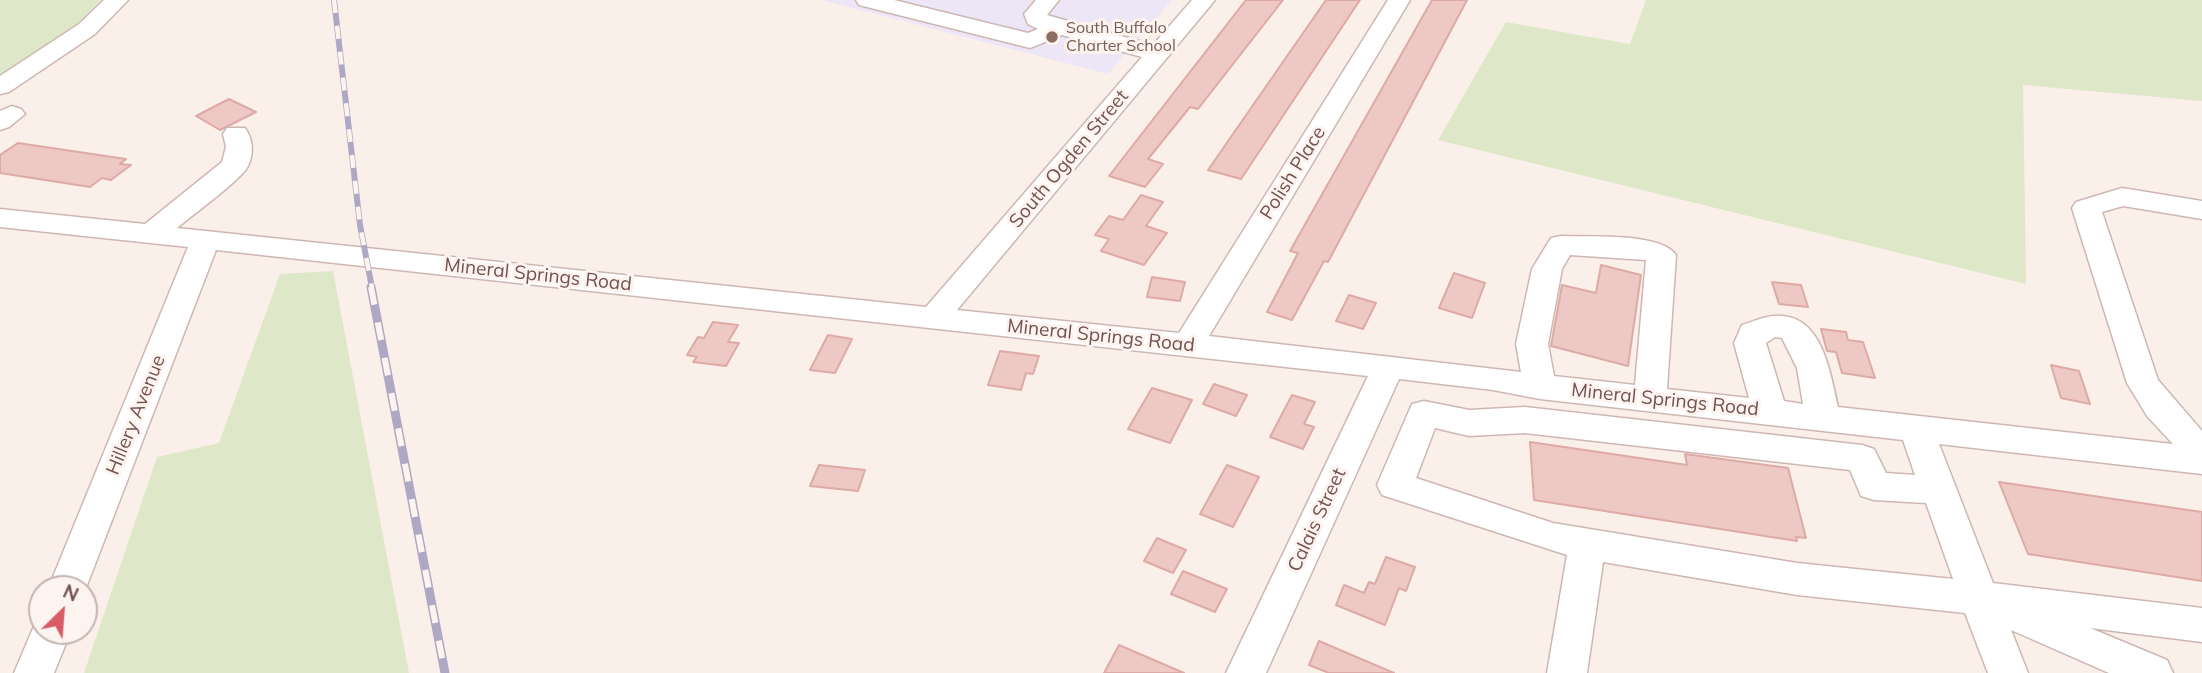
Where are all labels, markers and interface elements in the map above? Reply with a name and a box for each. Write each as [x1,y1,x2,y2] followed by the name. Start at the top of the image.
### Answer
[1066,18,1176,56] place label: South Buffalo Charter School
[1044,29,1060,45] marker: South Buffalo Charter School
[1005,85,1133,233] street label: South Ogden Street
[1255,122,1331,224] street label: Polish Place
[443,254,633,296] street label: Mineral Springs Road
[1006,315,1196,357] street label: Mineral Springs Road
[102,352,170,478] street label: Hillery Avenue
[1570,379,1760,421] street label: Mineral Springs Road
[1283,465,1351,575] street label: Calais Street
[28,575,98,645] north arrow
[59,579,83,607] text: N

